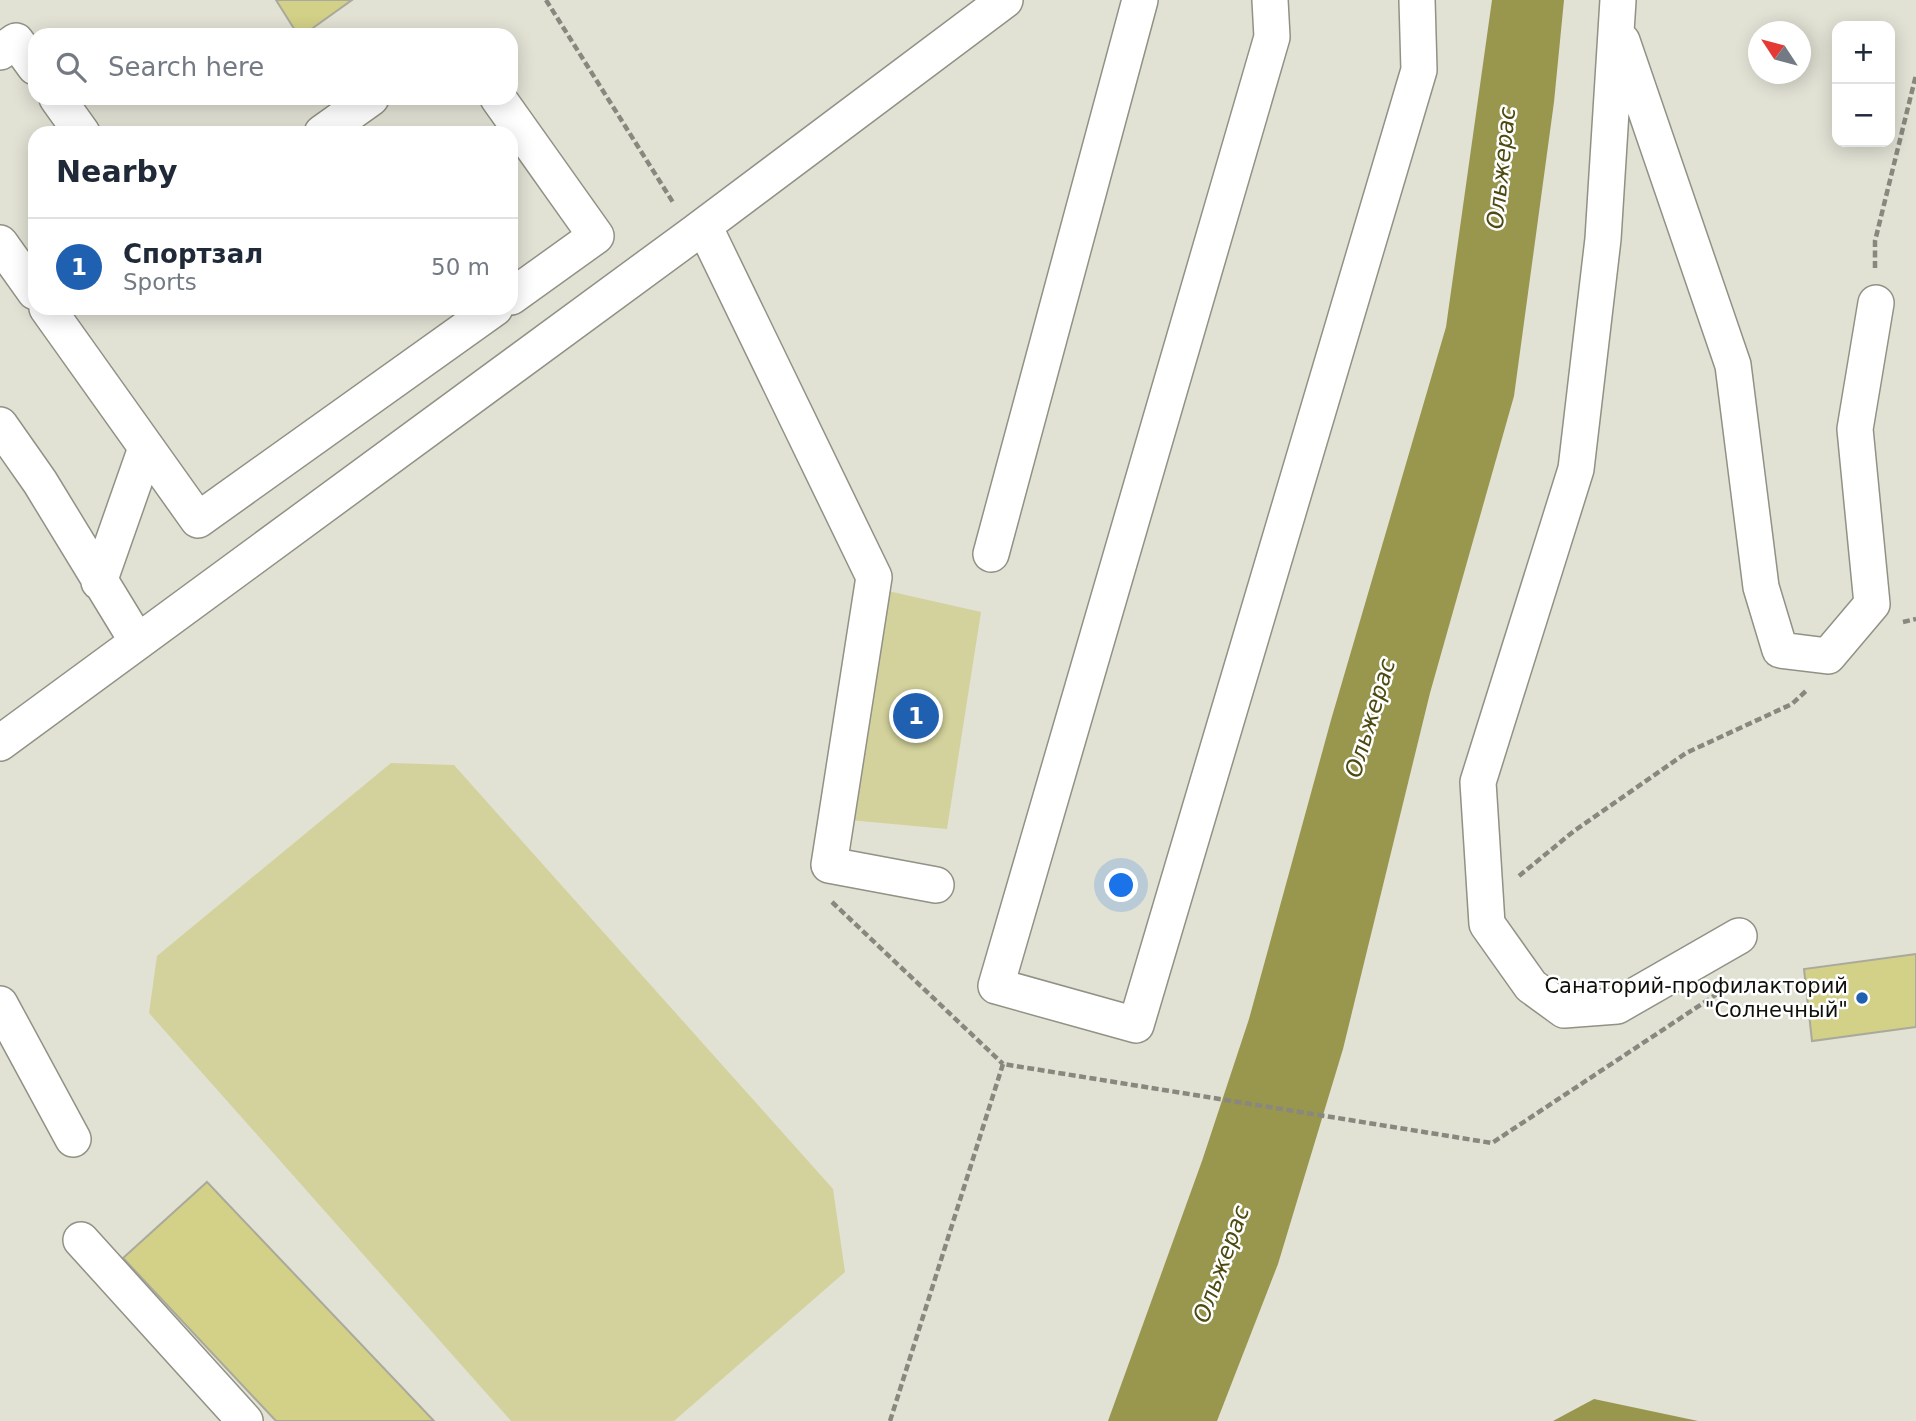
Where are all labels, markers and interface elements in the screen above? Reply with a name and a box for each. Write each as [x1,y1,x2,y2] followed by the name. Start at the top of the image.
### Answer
[1748,21,1811,84] north arrow
[1832,21,1895,147] map controls
[1832,21,1895,84] button: +
[28,28,518,105] search box
[52,48,90,86] icon: search
[108,52,264,82] text: Search here
[1832,84,1895,147] button: −
[1482,105,1520,230] water label: Ольжерас
[56,154,178,189] text: Nearby
[123,239,263,269] text: Спортзал
[71,254,87,280] text: 1
[431,254,490,280] text: 50 m
[123,269,197,295] text: Sports
[1340,655,1400,780] water label: Ольжерас
[893,690,939,742] pin: 1
[1104,868,1138,902] your location
[1544,974,1848,1022] place label: Санаторий-профилакторий "Солнечный"
[1854,990,1870,1006] marker: Санаторий-профилакторий "Солнечный"
[1188,1202,1254,1326] water label: Ольжерас

